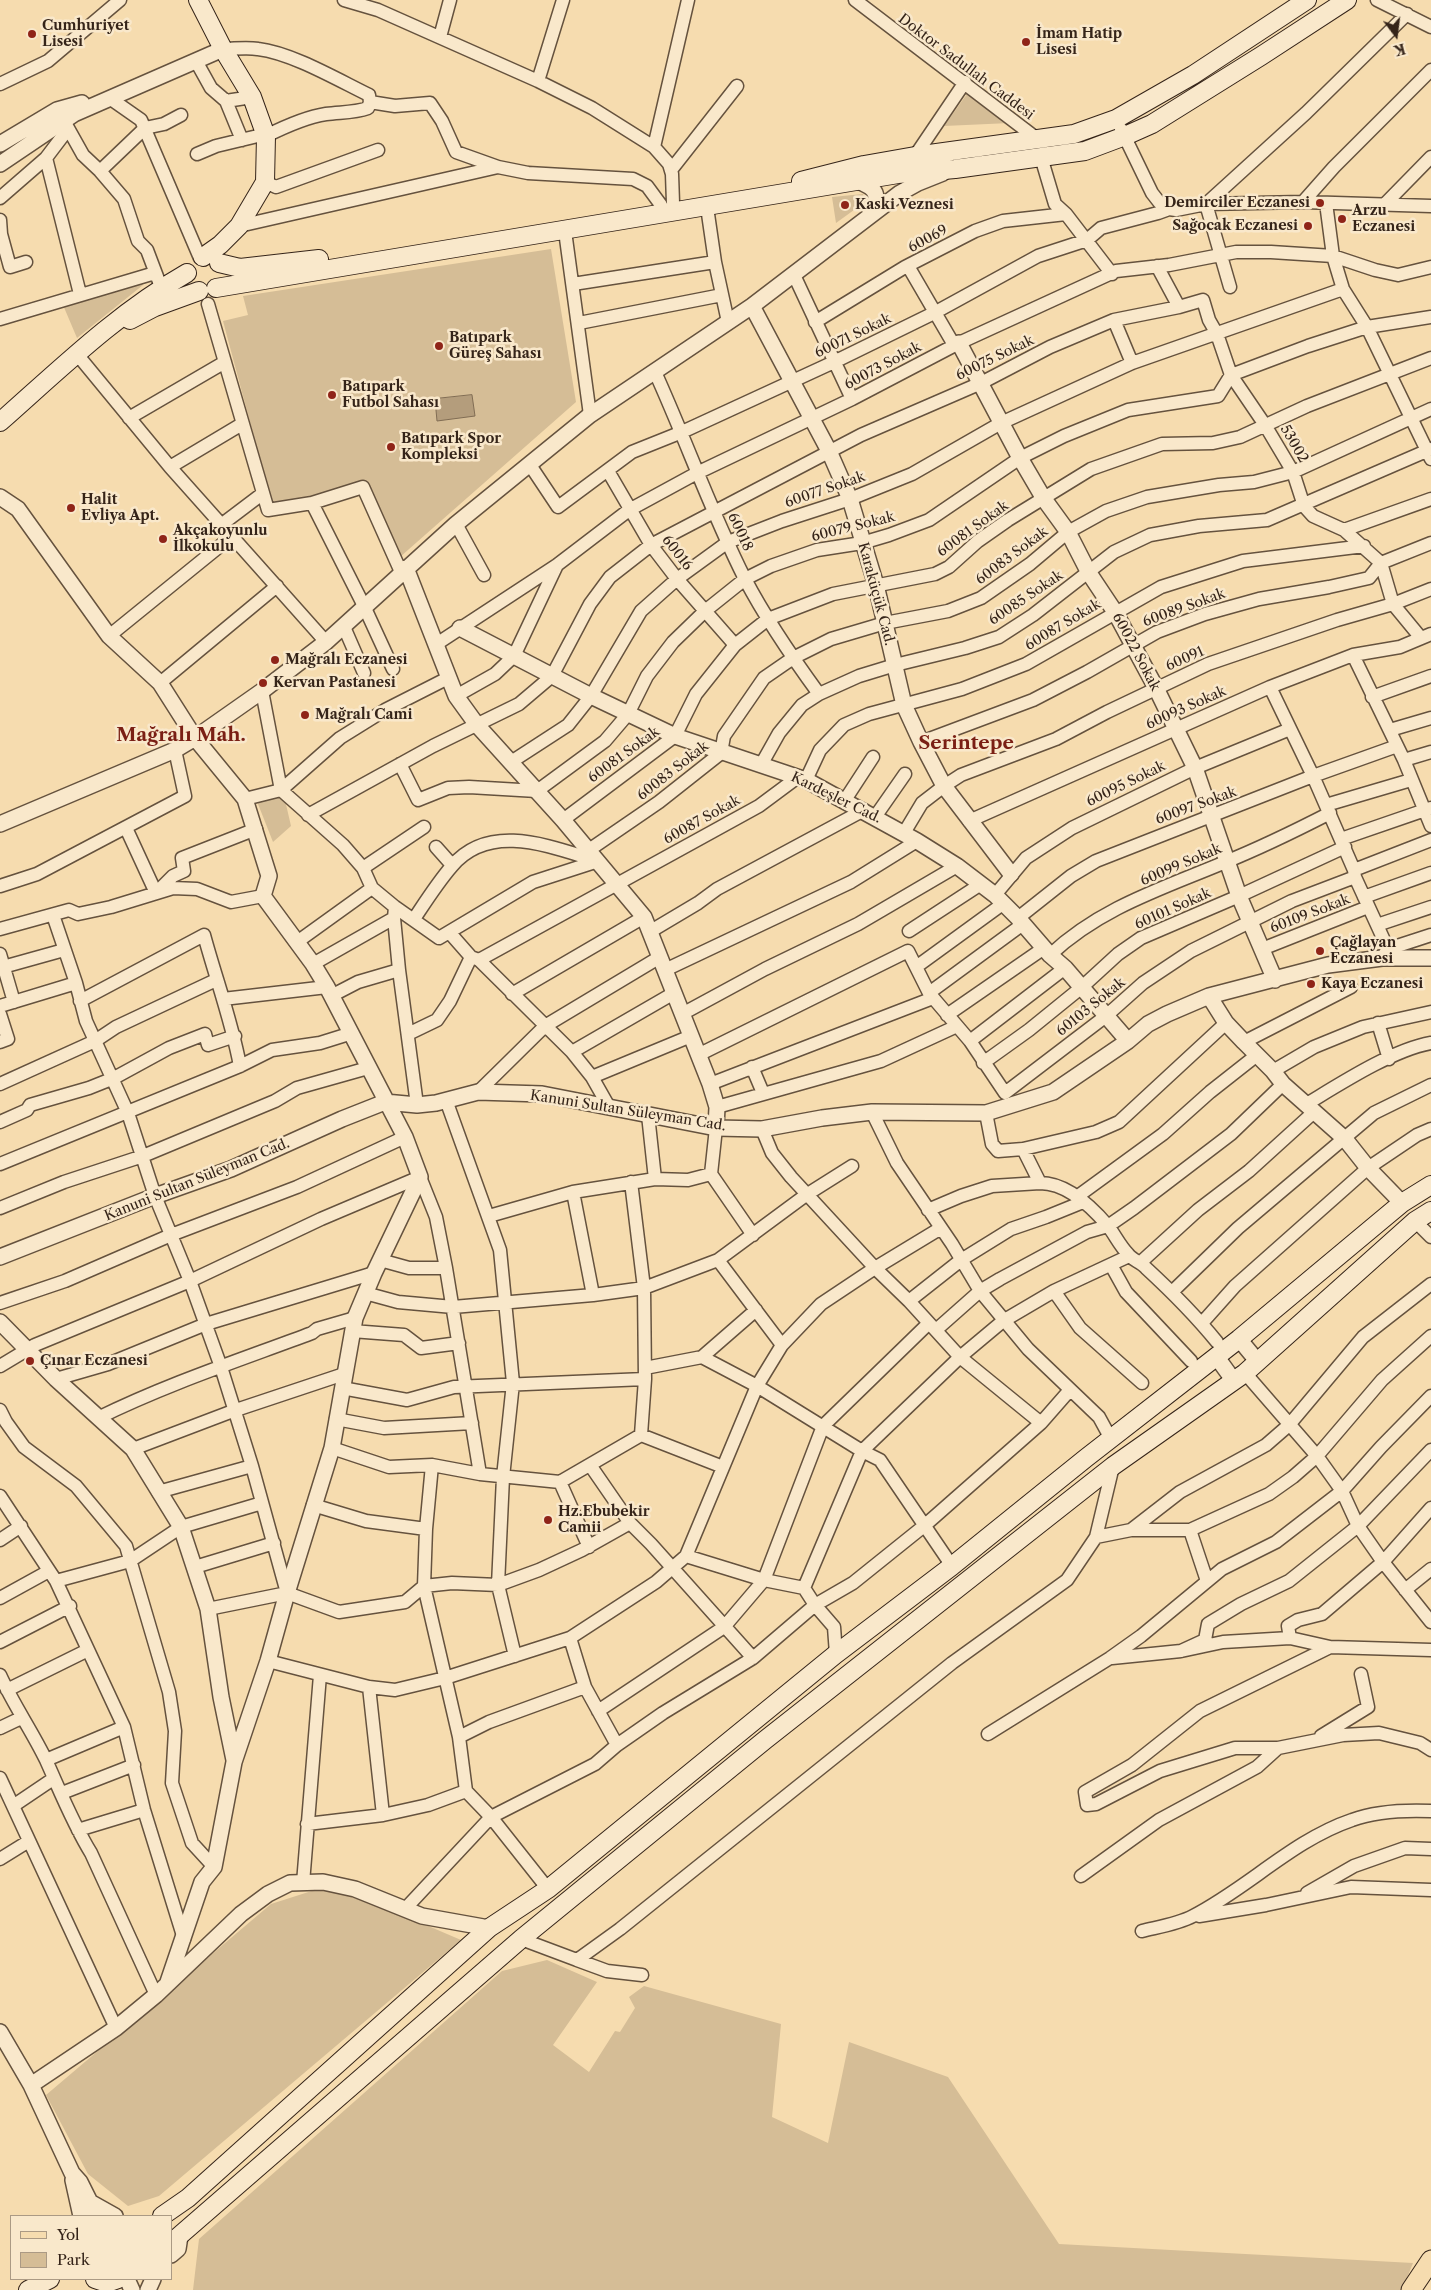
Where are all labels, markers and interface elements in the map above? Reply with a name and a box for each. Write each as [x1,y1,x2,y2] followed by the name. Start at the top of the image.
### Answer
[895,10,1037,124] street label: Doktor Sadullah Caddesi
[1371,10,1421,60] north arrow
[42,18,129,50] place label: Cumhuriyet Lisesi
[1036,26,1122,58] place label: İmam Hatip Lisesi
[26,28,38,40] marker: Cumhuriyet Lisesi
[1020,36,1032,48] marker: İmam Hatip Lisesi
[1392,39,1408,60] text: K
[1164,195,1310,211] place label: Demirciler Eczanesi
[855,197,954,213] place label: Kaski Veznesi
[1314,197,1326,209] marker: Demirciler Eczanesi
[839,199,851,211] marker: Kaski Veznesi
[1352,203,1415,236] place label: Arzu Eczanesi
[1336,213,1348,225] marker: Arzu Eczanesi
[1172,218,1298,234] place label: Sağocak Eczanesi
[1302,220,1314,232] marker: Sağocak Eczanesi
[905,222,951,256] street label: 60069
[812,310,894,362] street label: 60071 Sokak
[449,330,541,362] place label: Batıpark Güreş Sahası
[953,332,1037,384] street label: 60075 Sokak
[842,339,924,393] street label: 60073 Sokak
[433,340,445,352] marker: Batıpark Güreş Sahası
[342,379,439,412] place label: Batıpark Futbol Sahası
[326,389,338,401] marker: Batıpark Futbol Sahası
[1276,422,1312,466] street label: 53002
[401,431,501,464] place label: Batıpark Spor Kompleksi
[385,441,397,453] marker: Batıpark Spor Kompleksi
[783,468,867,512] street label: 60077 Sokak
[81,492,159,524] place label: Halit Evliya Apt.
[934,497,1012,561] street label: 60081 Sokak
[65,502,77,514] marker: Halit Evliya Apt.
[810,509,896,545] street label: 60079 Sokak
[724,510,756,554] street label: 60018
[173,523,268,556] place label: Akçakoyunlu İlkokulu
[973,523,1051,589] street label: 60083 Sokak
[658,532,696,574] street label: 60016
[157,533,169,545] marker: Akçakoyunlu İlkokulu
[854,541,898,647] street label: Karaküçük Cad.
[986,567,1066,629] street label: 60085 Sokak
[1141,585,1227,631] street label: 60089 Sokak
[1022,596,1104,654] street label: 60087 Sokak
[1108,610,1164,694] street label: 60022 Sokak
[1163,643,1207,675] street label: 60091
[285,652,408,668] place label: Mağralı Eczanesi
[269,654,281,666] marker: Mağralı Eczanesi
[273,675,396,691] place label: Kervan Pastanesi
[257,677,269,689] marker: Kervan Pastanesi
[1143,683,1229,733] street label: 60093 Sokak
[315,707,413,723] place label: Mağralı Cami
[299,709,311,721] marker: Mağralı Cami
[585,723,663,787] street label: 60081 Sokak
[116,725,246,747] district label: Mağralı Mah.
[918,733,1014,755] district label: Serintepe
[634,738,712,804] street label: 60083 Sokak
[1084,758,1168,810] street label: 60095 Sokak
[788,769,884,827] street label: Kardeşler Cad.
[1153,784,1239,828] street label: 60097 Sokak
[661,792,743,848] street label: 60087 Sokak
[1138,840,1224,890] street label: 60099 Sokak
[1132,885,1214,933] street label: 60101 Sokak
[1268,891,1352,937] street label: 60109 Sokak
[1330,935,1396,968] place label: Çağlayan Eczanesi
[1314,945,1326,957] marker: Çağlayan Eczanesi
[1053,974,1129,1040] street label: 60103 Sokak
[1321,976,1423,992] place label: Kaya Eczanesi
[1305,978,1317,990] marker: Kaya Eczanesi
[529,1087,727,1135] street label: Kanuni Sultan Süleyman Cad.
[102,1135,292,1225] street label: Kanuni Sultan Süleyman Cad.
[40,1353,148,1369] place label: Çınar Eczanesi
[24,1355,36,1367] marker: Çınar Eczanesi
[558,1504,650,1536] place label: Hz.Ebubekir Camii
[542,1514,554,1526] marker: Hz.Ebubekir Camii
[10,2215,172,2280] legend
[57,2225,80,2244] text: Yol
[57,2250,90,2269] text: Park

